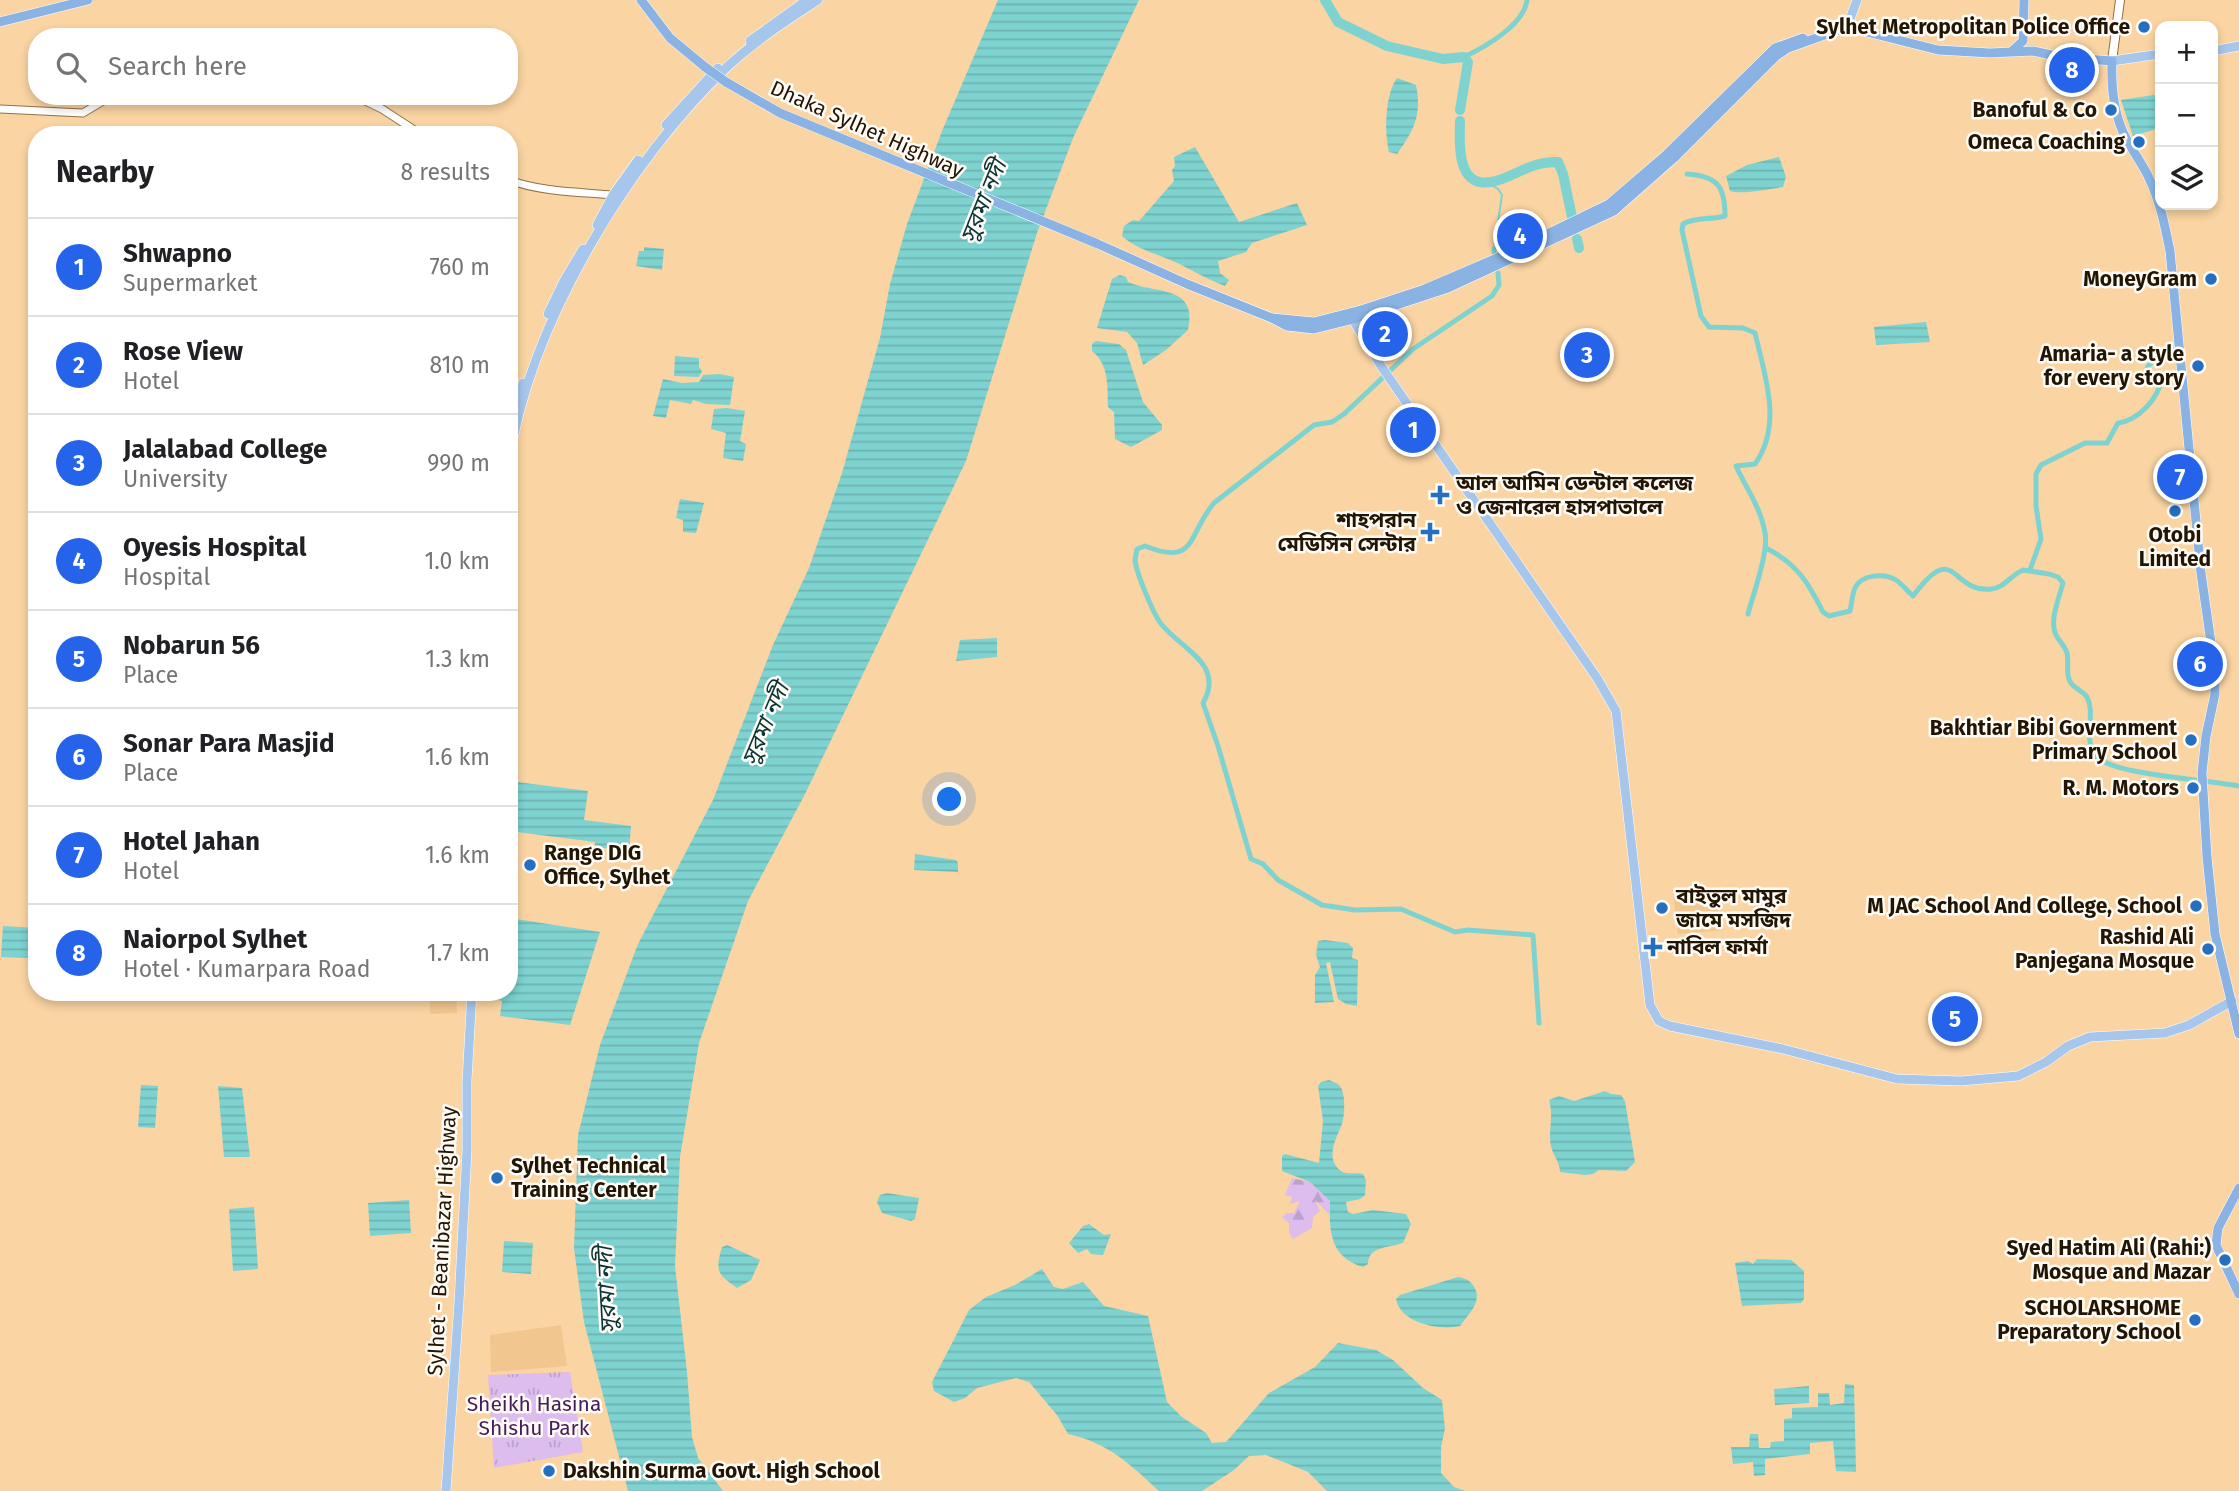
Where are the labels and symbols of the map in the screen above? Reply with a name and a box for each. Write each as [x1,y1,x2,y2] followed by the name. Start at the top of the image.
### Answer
[1816,14,2130,40] place label: Sylhet Metropolitan Police Office
[2136,19,2152,35] marker: Sylhet Metropolitan Police Office
[2049,44,2095,96] pin: 8
[766,75,968,184] street label: Dhaka Sylhet Highway
[1973,97,2097,123] place label: Banoful & Co
[2103,102,2119,118] marker: Banoful & Co
[1968,129,2125,155] place label: Omeca Coaching
[2131,134,2147,150] marker: Omeca Coaching
[954,152,1014,247] water label: সুরমা নদী
[1497,210,1543,262] pin: 4
[2083,266,2197,292] place label: MoneyGram
[2203,271,2219,287] marker: MoneyGram
[1362,308,1408,360] pin: 2
[1564,329,1610,381] pin: 3
[2039,341,2184,391] place label: Amaria- a style for every story
[2190,358,2206,374] marker: Amaria- a style for every story
[1390,404,1436,456] pin: 1
[2157,451,2203,503] pin: 7
[1455,470,1694,520] place label: আল আমিন ডেন্টাল কলেজ ও জেনারেল হাসপাতালে
[1430,485,1450,505] marker: আল আমিন ডেন্টাল কলেজ ও জেনারেল হাসপাতালে
[2167,503,2183,519] marker: Otobi Limited
[1277,507,1417,557] place label: শাহপরান মেডিসিন সেন্টার
[2139,522,2211,572] place label: Otobi Limited
[1422,524,1438,540] marker: শাহপরান মেডিসিন সেন্টার
[2177,638,2223,690] pin: 6
[735,675,796,769] water label: সুরমা নদী
[1930,715,2178,765] place label: Bakhtiar Bibi Government Primary School
[2183,732,2199,748] marker: Bakhtiar Bibi Government Primary School
[2062,775,2179,801] place label: R. M. Motors
[2185,780,2201,796] marker: R. M. Motors
[932,782,966,816] your location
[544,840,671,890] place label: Range DIG Office, Sylhet
[522,857,538,873] marker: Range DIG Office, Sylhet
[1675,883,1792,933] place label: বাইতুল মামুর জামে মসজিদ
[1867,893,2183,919] place label: M JAC School And College, School
[2188,898,2204,914] marker: M JAC School And College, School
[1654,900,1670,916] marker: বাইতুল মামুর জামে মসজিদ
[2015,924,2194,974] place label: Rashid Ali Panjegana Mosque
[1666,934,1769,960] place label: নাবিল ফার্মা
[1645,939,1661,955] marker: নাবিল ফার্মা
[2200,941,2216,957] marker: Rashid Ali Panjegana Mosque
[1932,993,1978,1045] pin: 5
[422,1105,462,1376] street label: Sylhet - Beanibazar Highway
[511,1153,667,1203] place label: Sylhet Technical Training Center
[489,1170,505,1186] marker: Sylhet Technical Training Center
[2007,1235,2212,1285] place label: Syed Hatim Ali (Rahi:) Mosque and Mazar
[590,1242,622,1334] water label: সুরমা নদী
[2217,1252,2233,1268] marker: Syed Hatim Ali (Rahi:) Mosque and Mazar
[1997,1295,2182,1345] place label: SCHOLARSHOME Preparatory School
[2187,1312,2203,1328] marker: SCHOLARSHOME Preparatory School
[467,1391,601,1441] park label: Sheikh Hasina Shishu Park
[563,1458,880,1484] place label: Dakshin Surma Govt. High School
[541,1463,557,1479] marker: Dakshin Surma Govt. High School

